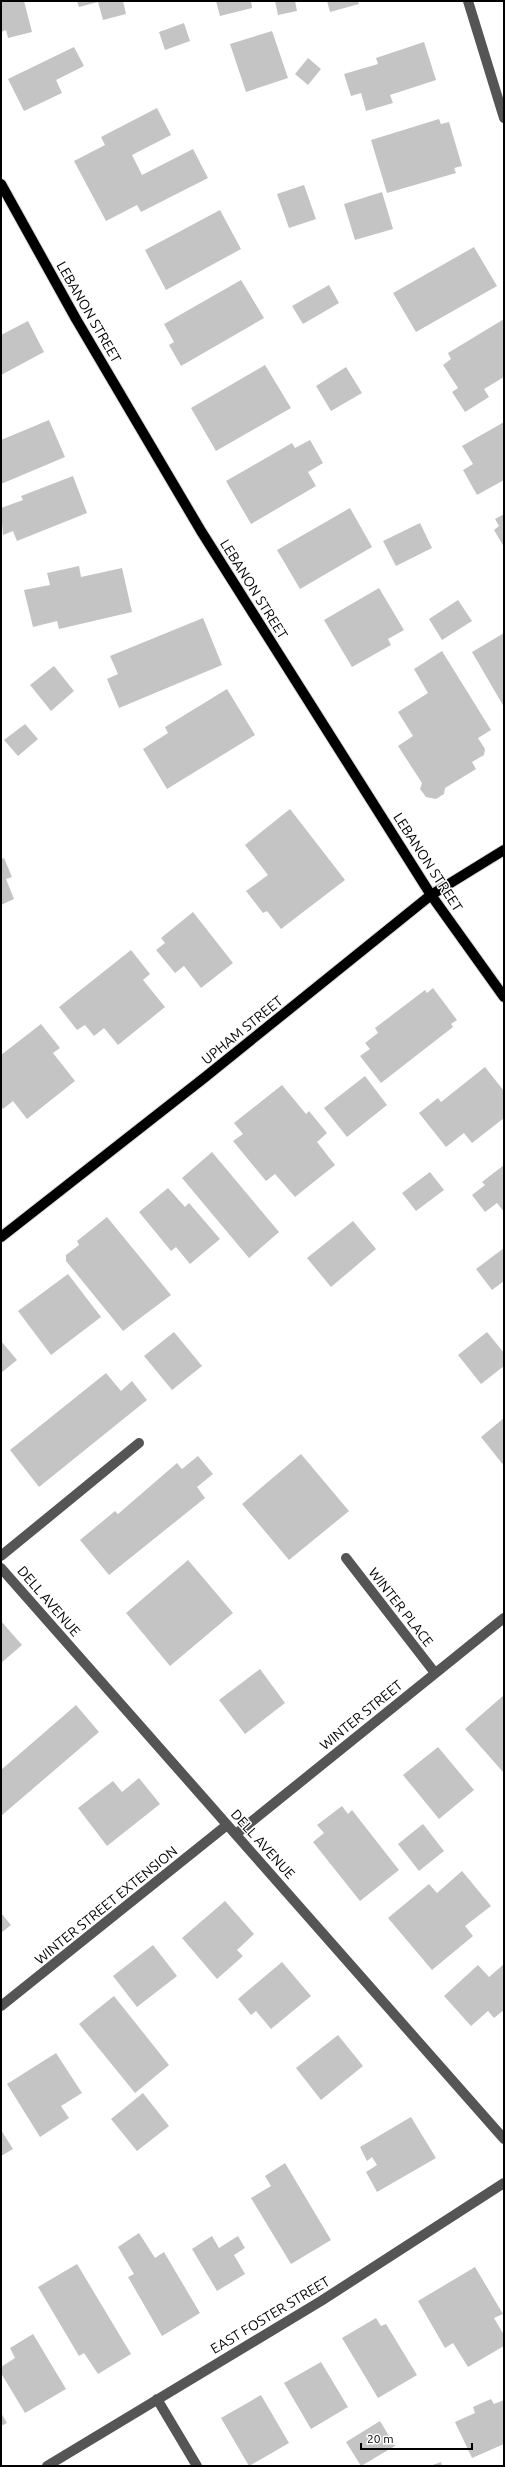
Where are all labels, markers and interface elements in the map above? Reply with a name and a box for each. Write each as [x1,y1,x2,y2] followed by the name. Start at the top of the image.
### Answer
[53,258,125,366] street label: LEBANON STREET
[217,536,291,642] street label: LEBANON STREET
[390,810,466,914] street label: LEBANON STREET
[198,992,286,1068] street label: UPHAM STREET
[14,1563,84,1639] street label: DELL AVENUE
[365,1564,437,1650] street label: WINTER PLACE
[317,1677,406,1753] street label: WINTER STREET
[228,1806,298,1882] street label: DELL AVENUE
[32,1843,180,1967] street label: WINTER STREET EXTENSION
[208,2273,333,2357] street label: EAST FOSTER STREET
[361,2425,472,2451] scale bar
[367,2432,394,2445] text: 20 m

